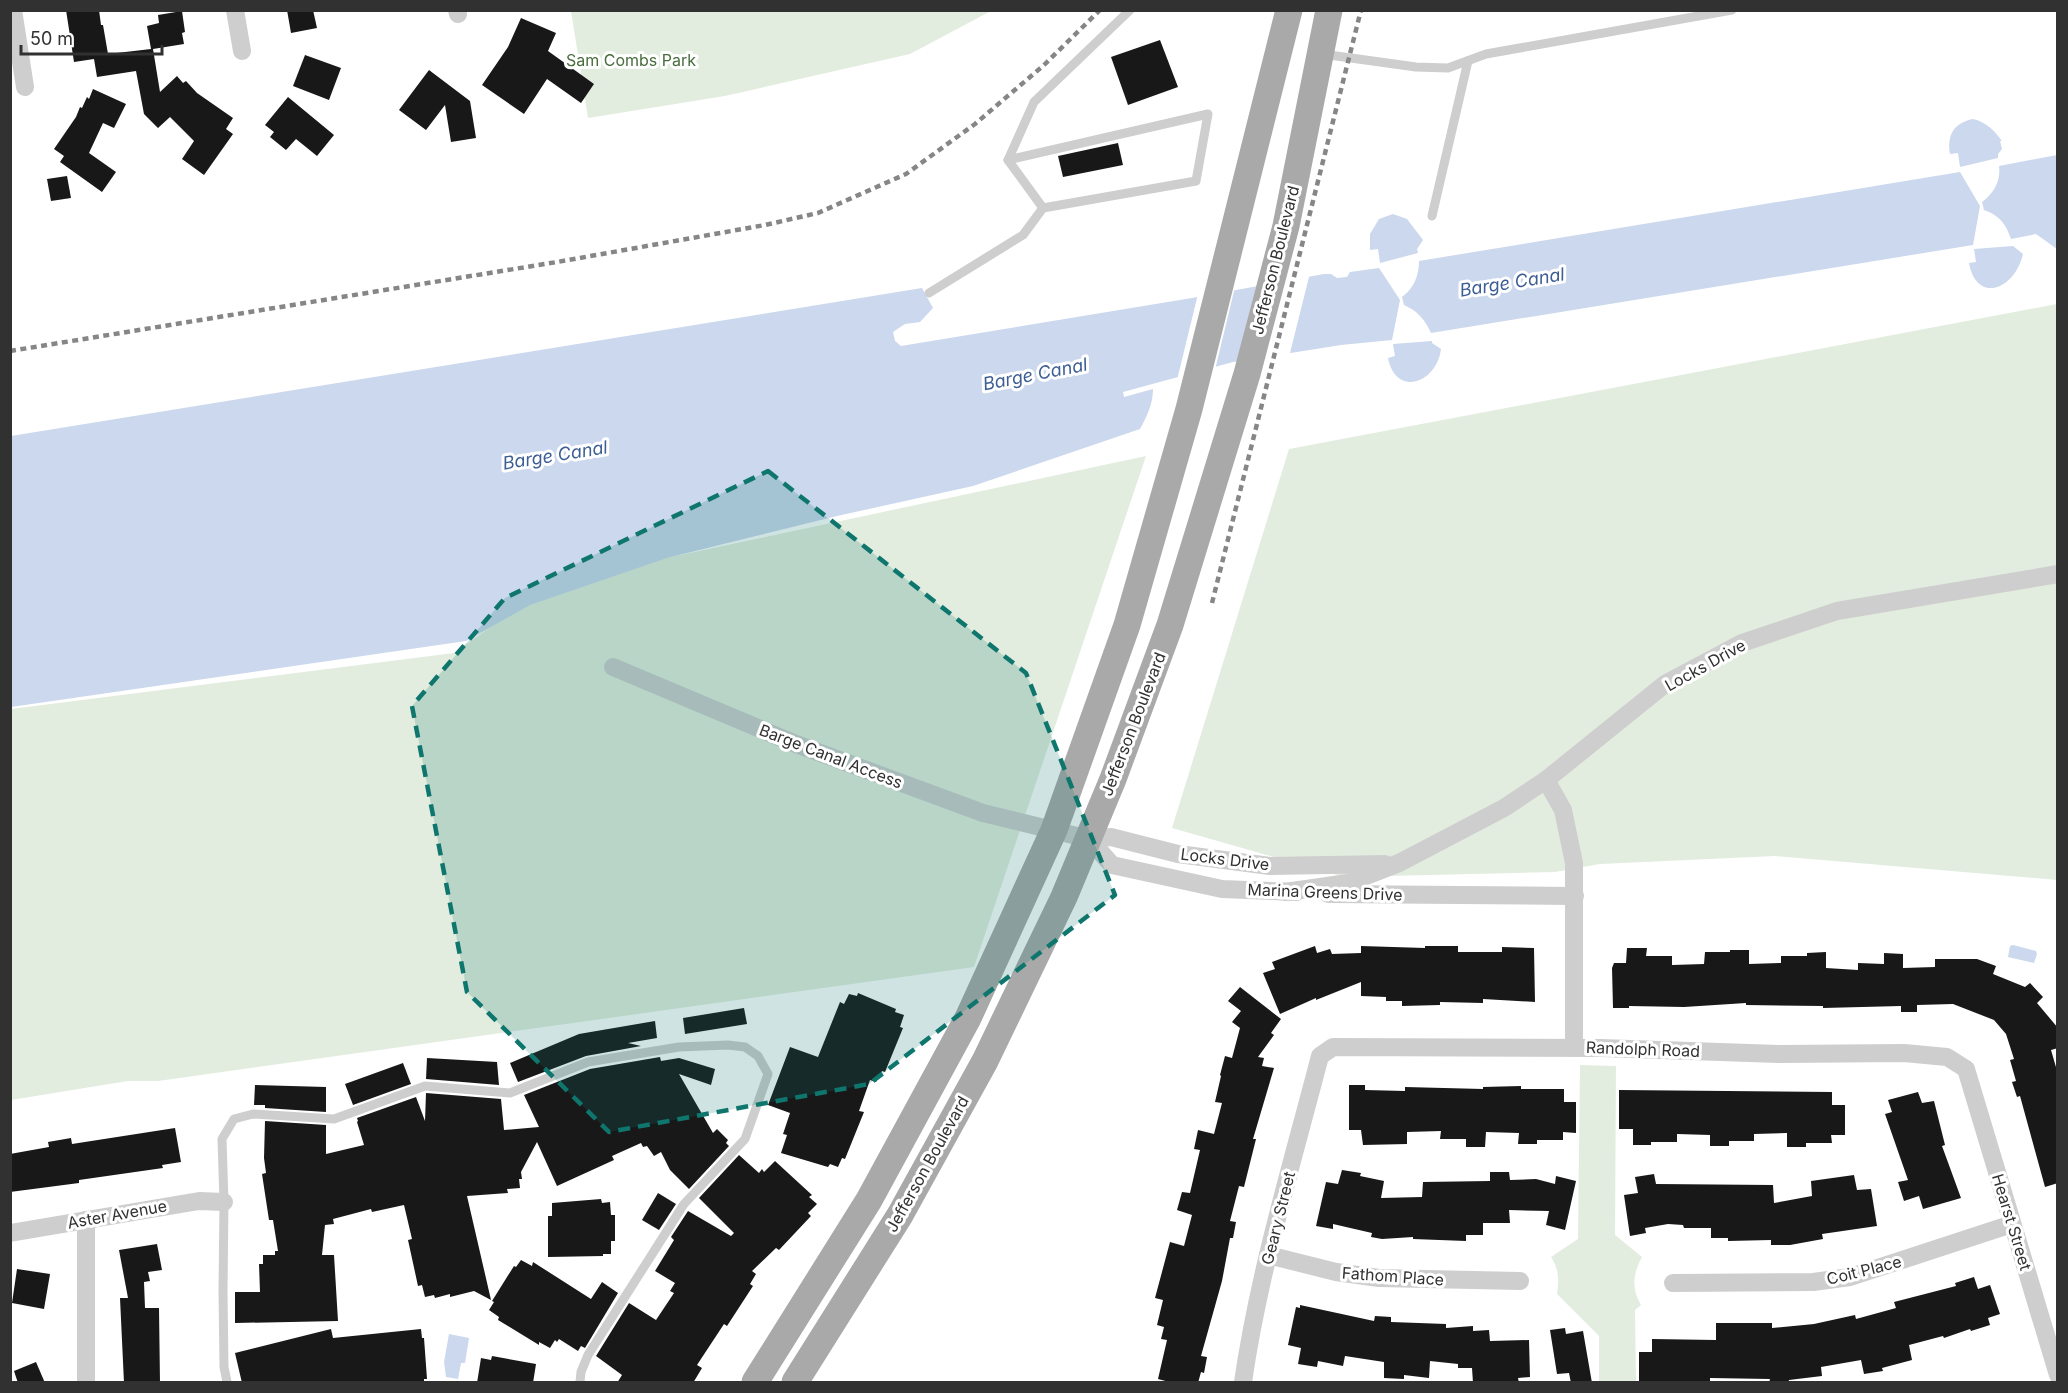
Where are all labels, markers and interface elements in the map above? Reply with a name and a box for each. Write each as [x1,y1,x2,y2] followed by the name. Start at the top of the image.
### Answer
[21,18,162,56] scale bar
[30,28,73,49] text: 50 m
[566,50,696,70] park label: Sam Combs Park
[1247,184,1303,336] street label: Jefferson Boulevard
[1458,263,1567,301] water label: Barge Canal
[981,353,1090,394] water label: Barge Canal
[501,436,610,474] water label: Barge Canal
[1661,635,1749,695] street label: Locks Drive
[1096,649,1170,799] street label: Jefferson Boulevard
[757,719,905,793] street label: Barge Canal Access
[1180,844,1270,874] street label: Locks Drive
[1247,879,1403,905] street label: Marina Greens Drive
[1586,1037,1700,1061] street label: Randolph Road
[881,1092,973,1236] street label: Jefferson Boulevard
[1257,1169,1299,1267] street label: Geary Street
[1988,1171,2036,1273] street label: Hearst Street
[66,1195,168,1233] street label: Aster Avenue
[1824,1251,1904,1289] street label: Coit Place
[1341,1262,1445,1290] street label: Fathom Place

